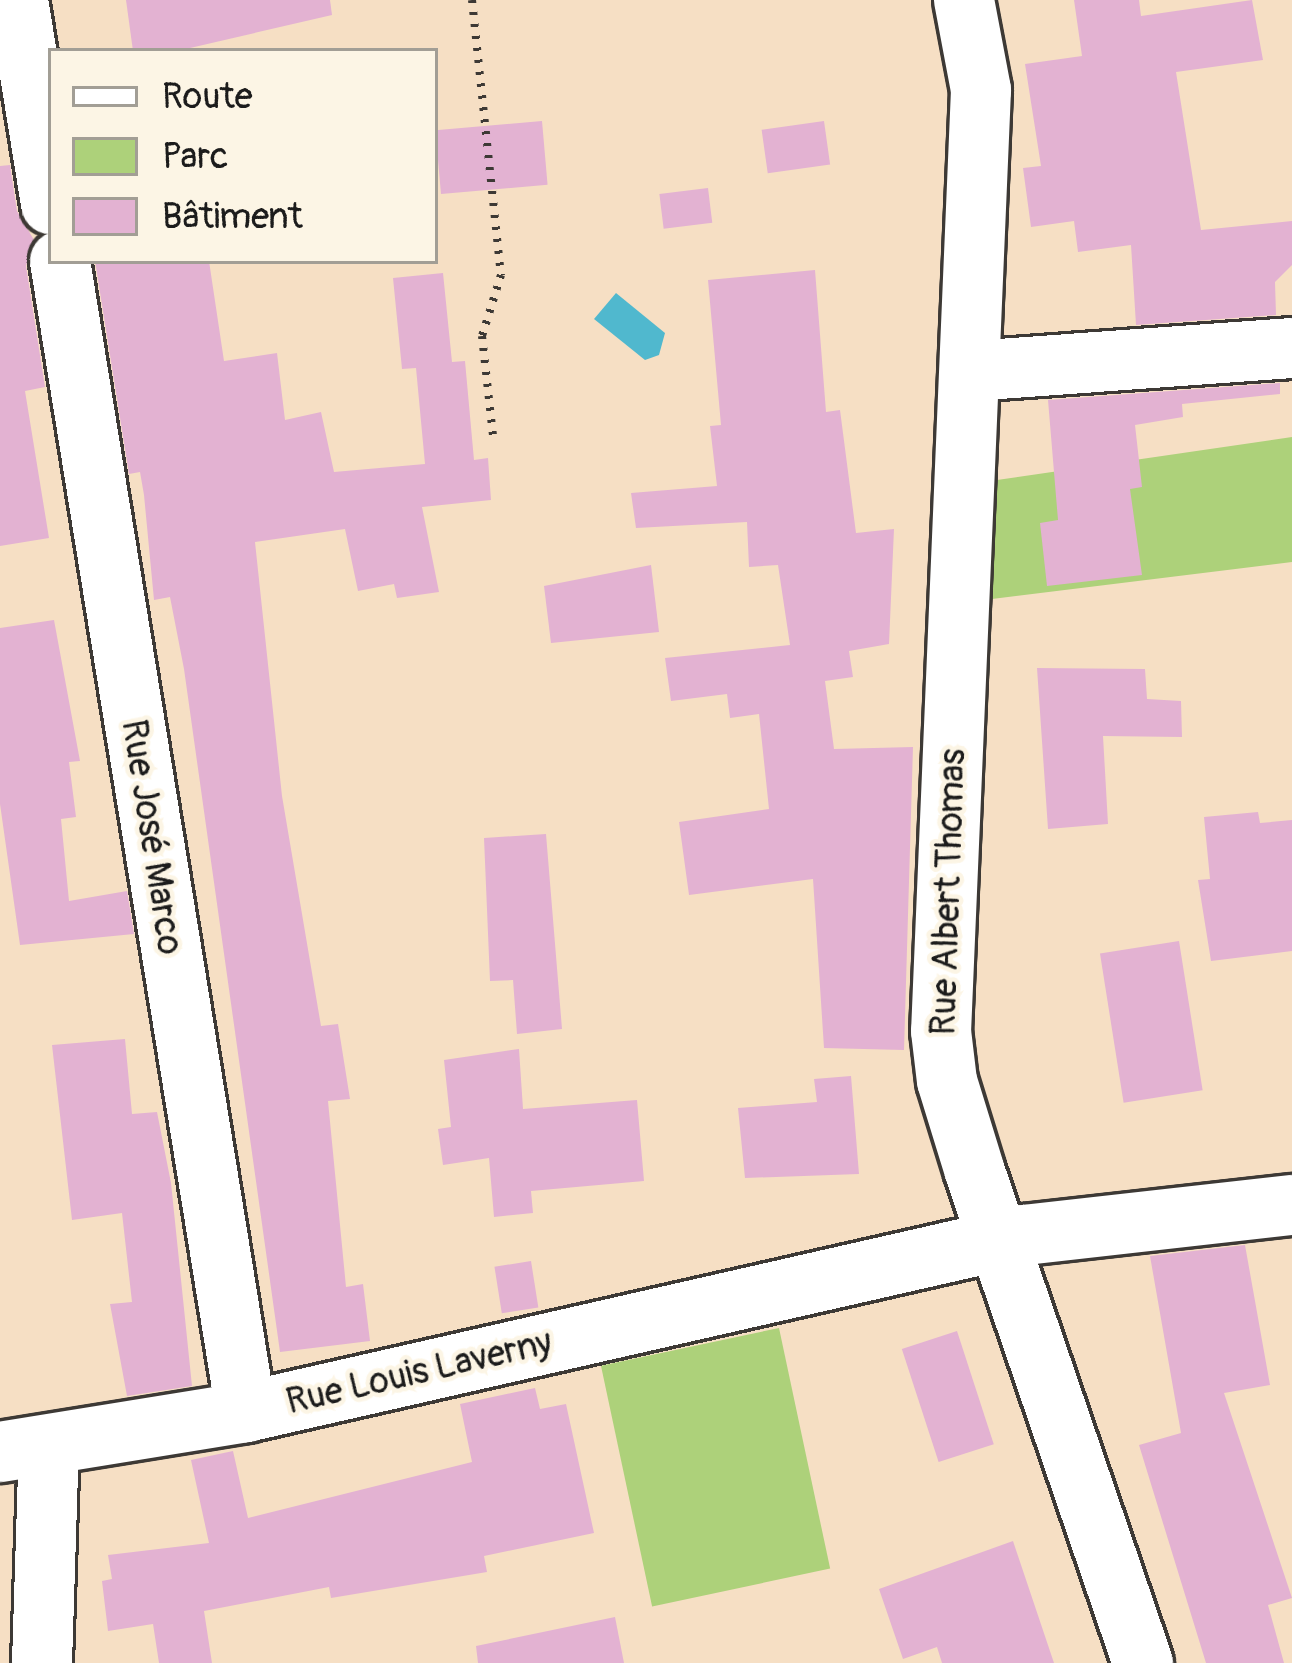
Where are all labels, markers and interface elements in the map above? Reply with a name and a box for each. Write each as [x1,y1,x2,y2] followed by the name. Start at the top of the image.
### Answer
[48,48,438,264] legend
[162,74,253,119] text: Route
[162,134,228,179] text: Parc
[162,194,303,239] text: Bâtiment
[112,716,192,958] street label: Rue José Marco
[921,748,975,1036] street label: Rue Albert Thomas
[282,1320,556,1424] street label: Rue Louis Laverny

